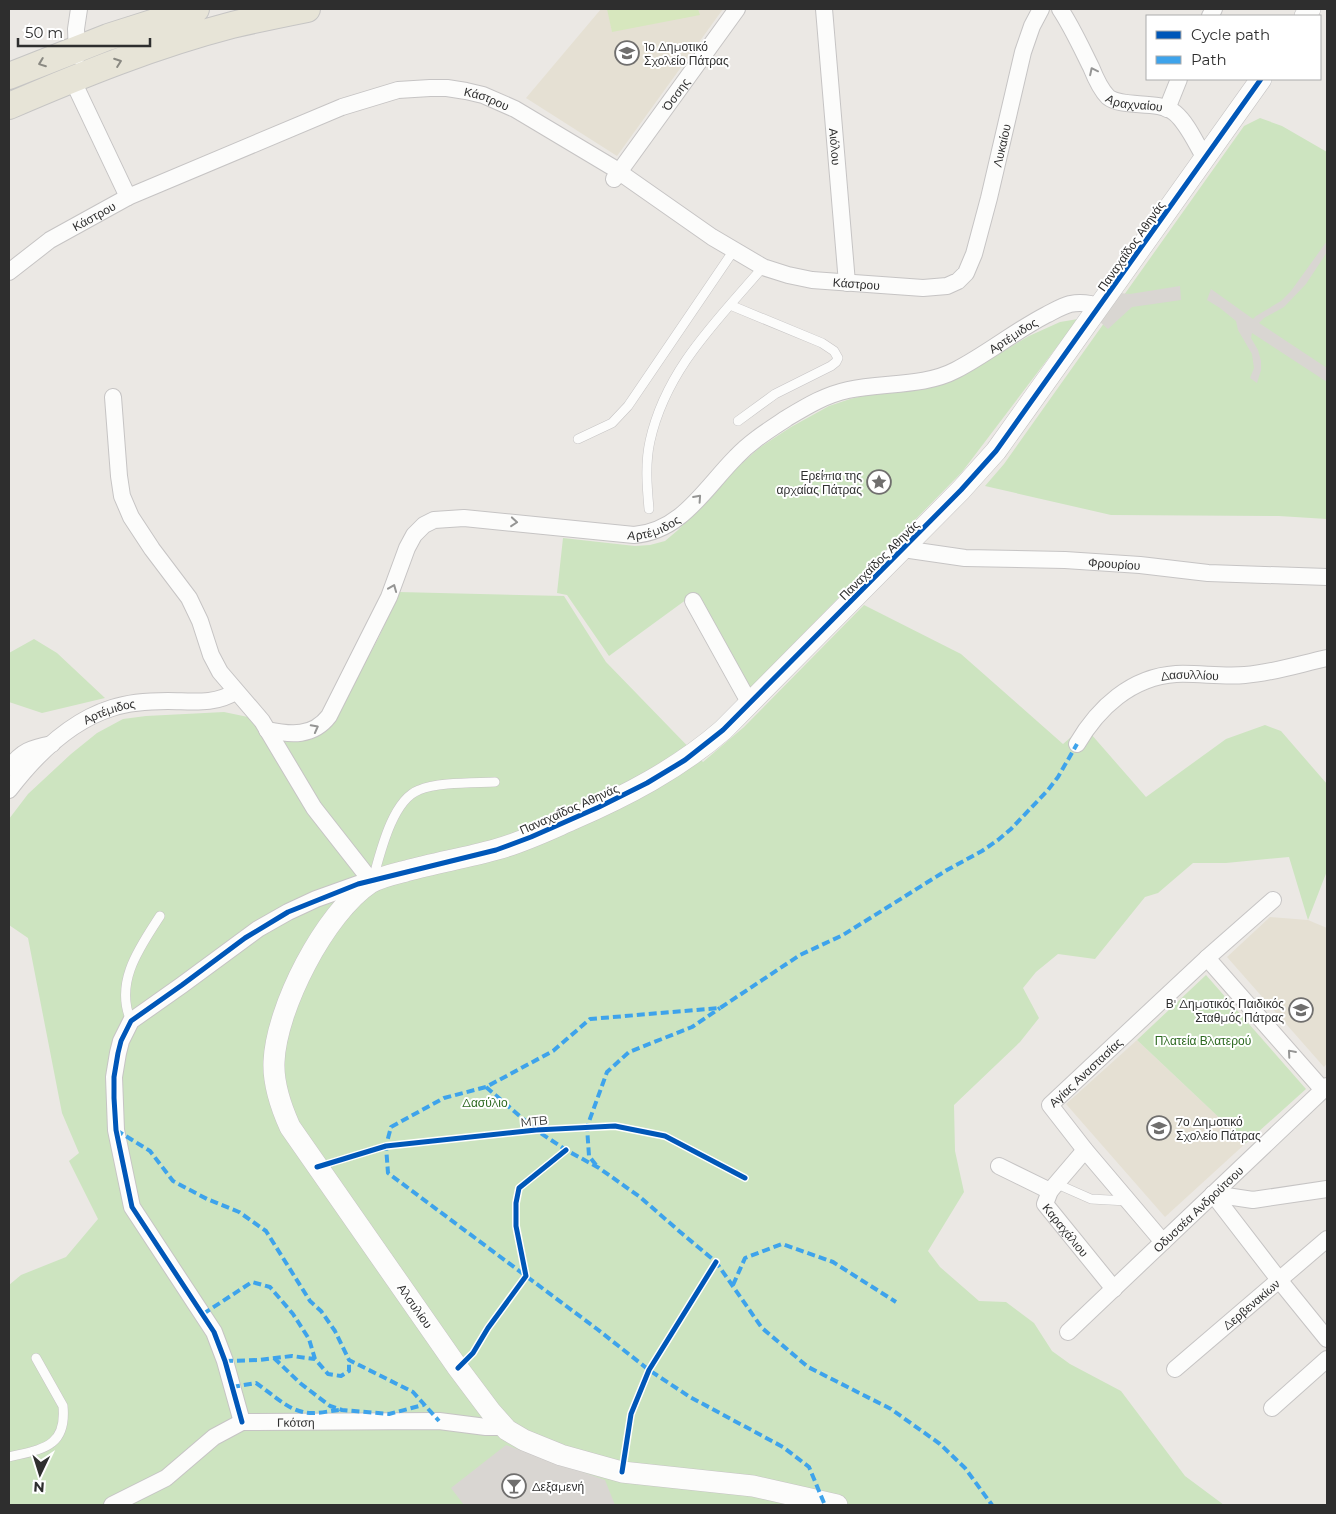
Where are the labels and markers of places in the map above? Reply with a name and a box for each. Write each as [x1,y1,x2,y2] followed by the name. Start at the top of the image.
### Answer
[644,39,729,68] place label: 1ο Δημοτικό Σχολείο Πάτρας
[614,40,640,66] school or university icon: 1ο Δημοτικό Σχολείο Πάτρας
[776,468,862,497] place label: Ερείπια της αρχαίας Πάτρας
[866,469,892,495] place icon: Ερείπια της αρχαίας Πάτρας
[1166,996,1284,1025] place label: Β' Δημοτικός Παιδικός Σταθμός Πάτρας
[1288,997,1314,1023] school or university icon: Β' Δημοτικός Παιδικός Σταθμός Πάτρας
[1176,1114,1261,1143] place label: 7ο Δημοτικό Σχολείο Πάτρας
[1146,1115,1172,1141] school or university icon: 7ο Δημοτικό Σχολείο Πάτρας
[501,1473,527,1499] bar icon: Δεξαμενή
[532,1479,584,1494] place label: Δεξαμενή

